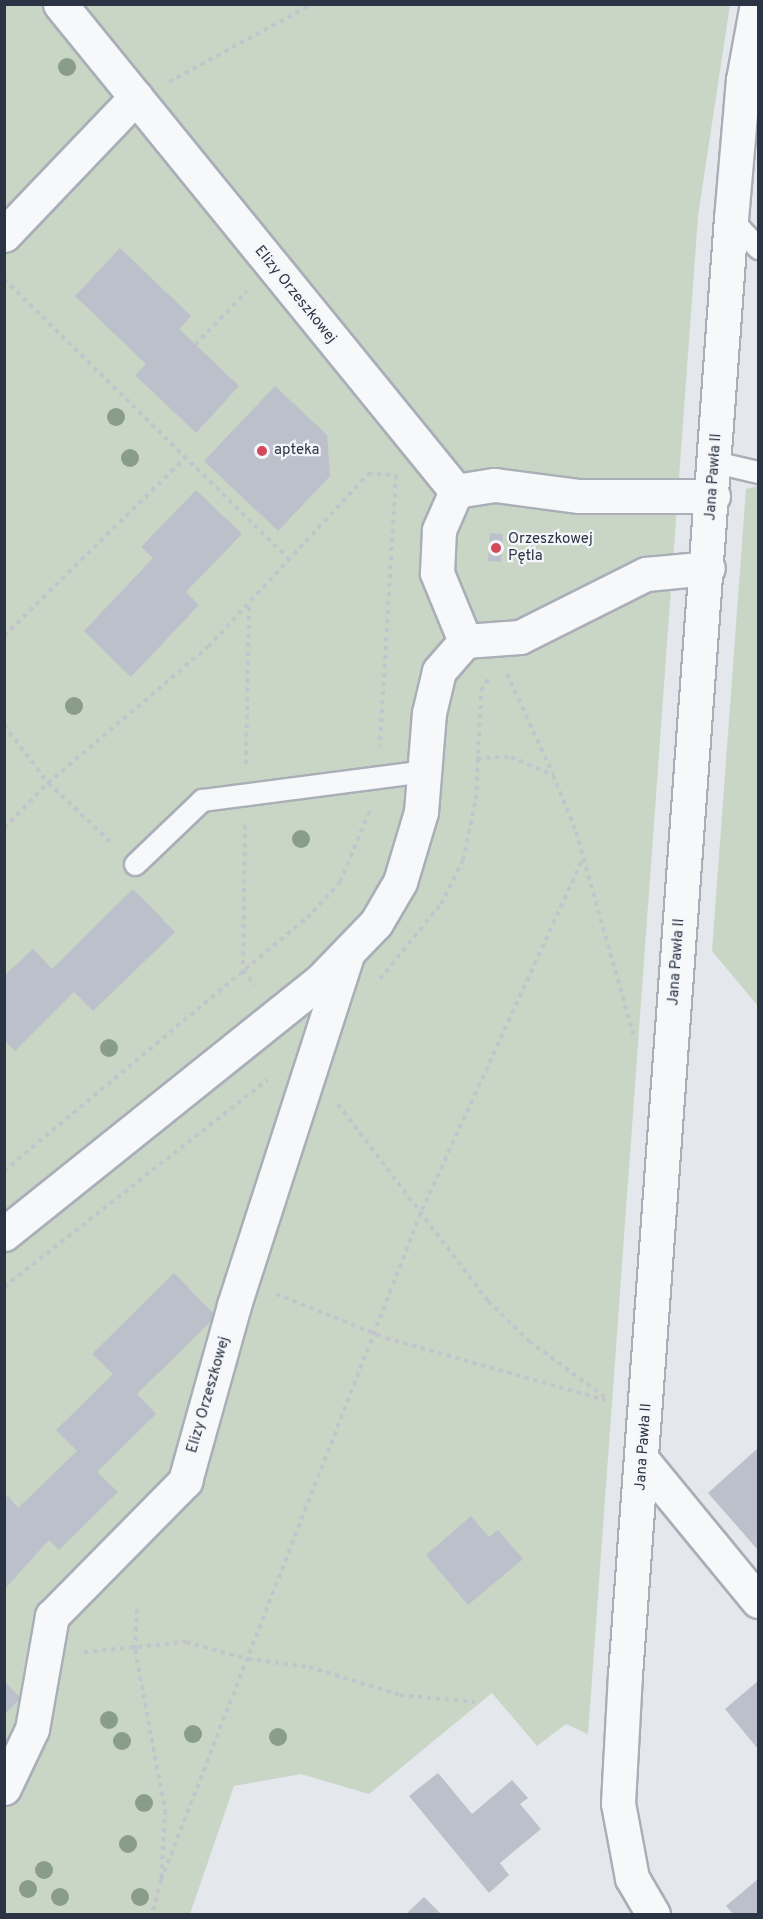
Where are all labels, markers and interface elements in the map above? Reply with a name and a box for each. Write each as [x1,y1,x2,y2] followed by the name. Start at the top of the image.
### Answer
[250,243,340,347] street label: Elizy Orzeszkowej
[702,433,726,521] street label: Jana Pawła II
[274,442,319,460] place label: apteka
[255,444,269,458] marker: apteka
[508,530,593,565] place label: Orzeszkowej Pętla
[489,541,503,555] marker: Orzeszkowej Pętla
[665,918,689,1006] street label: Jana Pawła II
[184,1335,234,1455] street label: Elizy Orzeszkowej
[632,1403,656,1491] street label: Jana Pawła II

